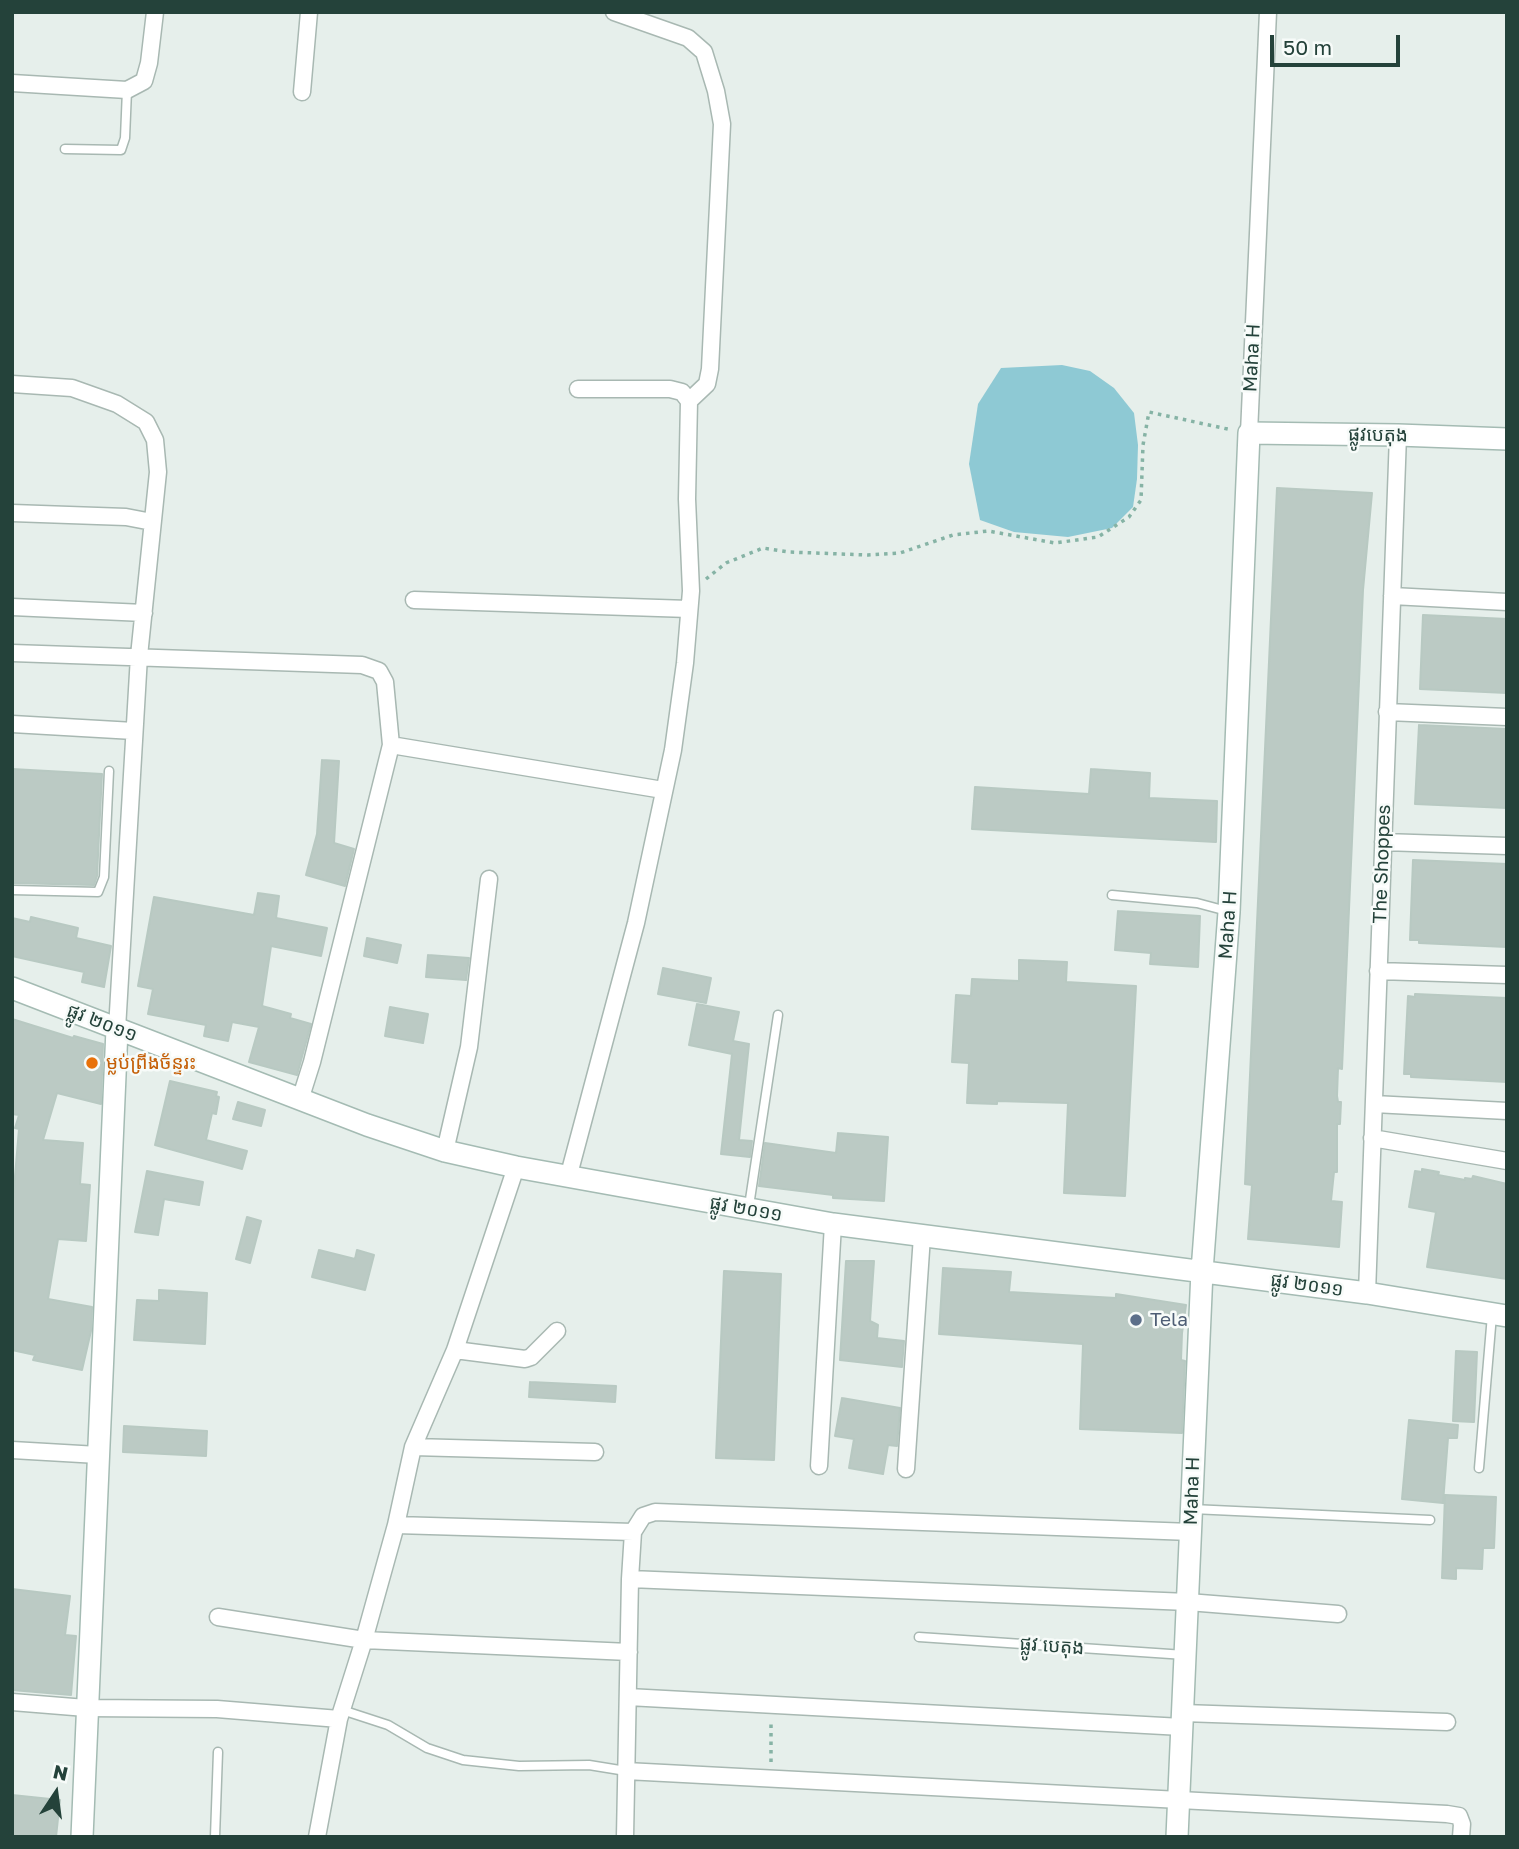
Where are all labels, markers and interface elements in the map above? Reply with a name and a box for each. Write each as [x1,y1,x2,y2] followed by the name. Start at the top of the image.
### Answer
[1274,21,1404,65] scale bar
[1283,34,1332,60] text: 50 m
[1239,323,1265,393] street label: Maha H
[1348,423,1408,447] street label: ផ្លូវបេតុង
[1369,804,1395,924] street label: The Shoppes
[1214,890,1242,960] street label: Maha H
[64,999,140,1047] street label: ផ្លូវ ២០១១
[106,1052,196,1074] place label: ម្លប់ព្រីងច័ន្ទរះ
[84,1055,100,1071] marker: ម្លប់ព្រីងច័ន្ទរះ
[708,1191,784,1227] street label: ផ្លូវ ២០១១
[1269,1269,1345,1301] street label: ផ្លូវ ២០១១
[1150,1309,1188,1331] place label: Tela
[1128,1312,1144,1328] marker: Tela
[1179,1456,1205,1526] street label: Maha H
[1019,1632,1085,1660] street label: ផ្លូវ បេតុង
[21,1758,91,1828] north arrow
[51,1759,70,1785] text: N

